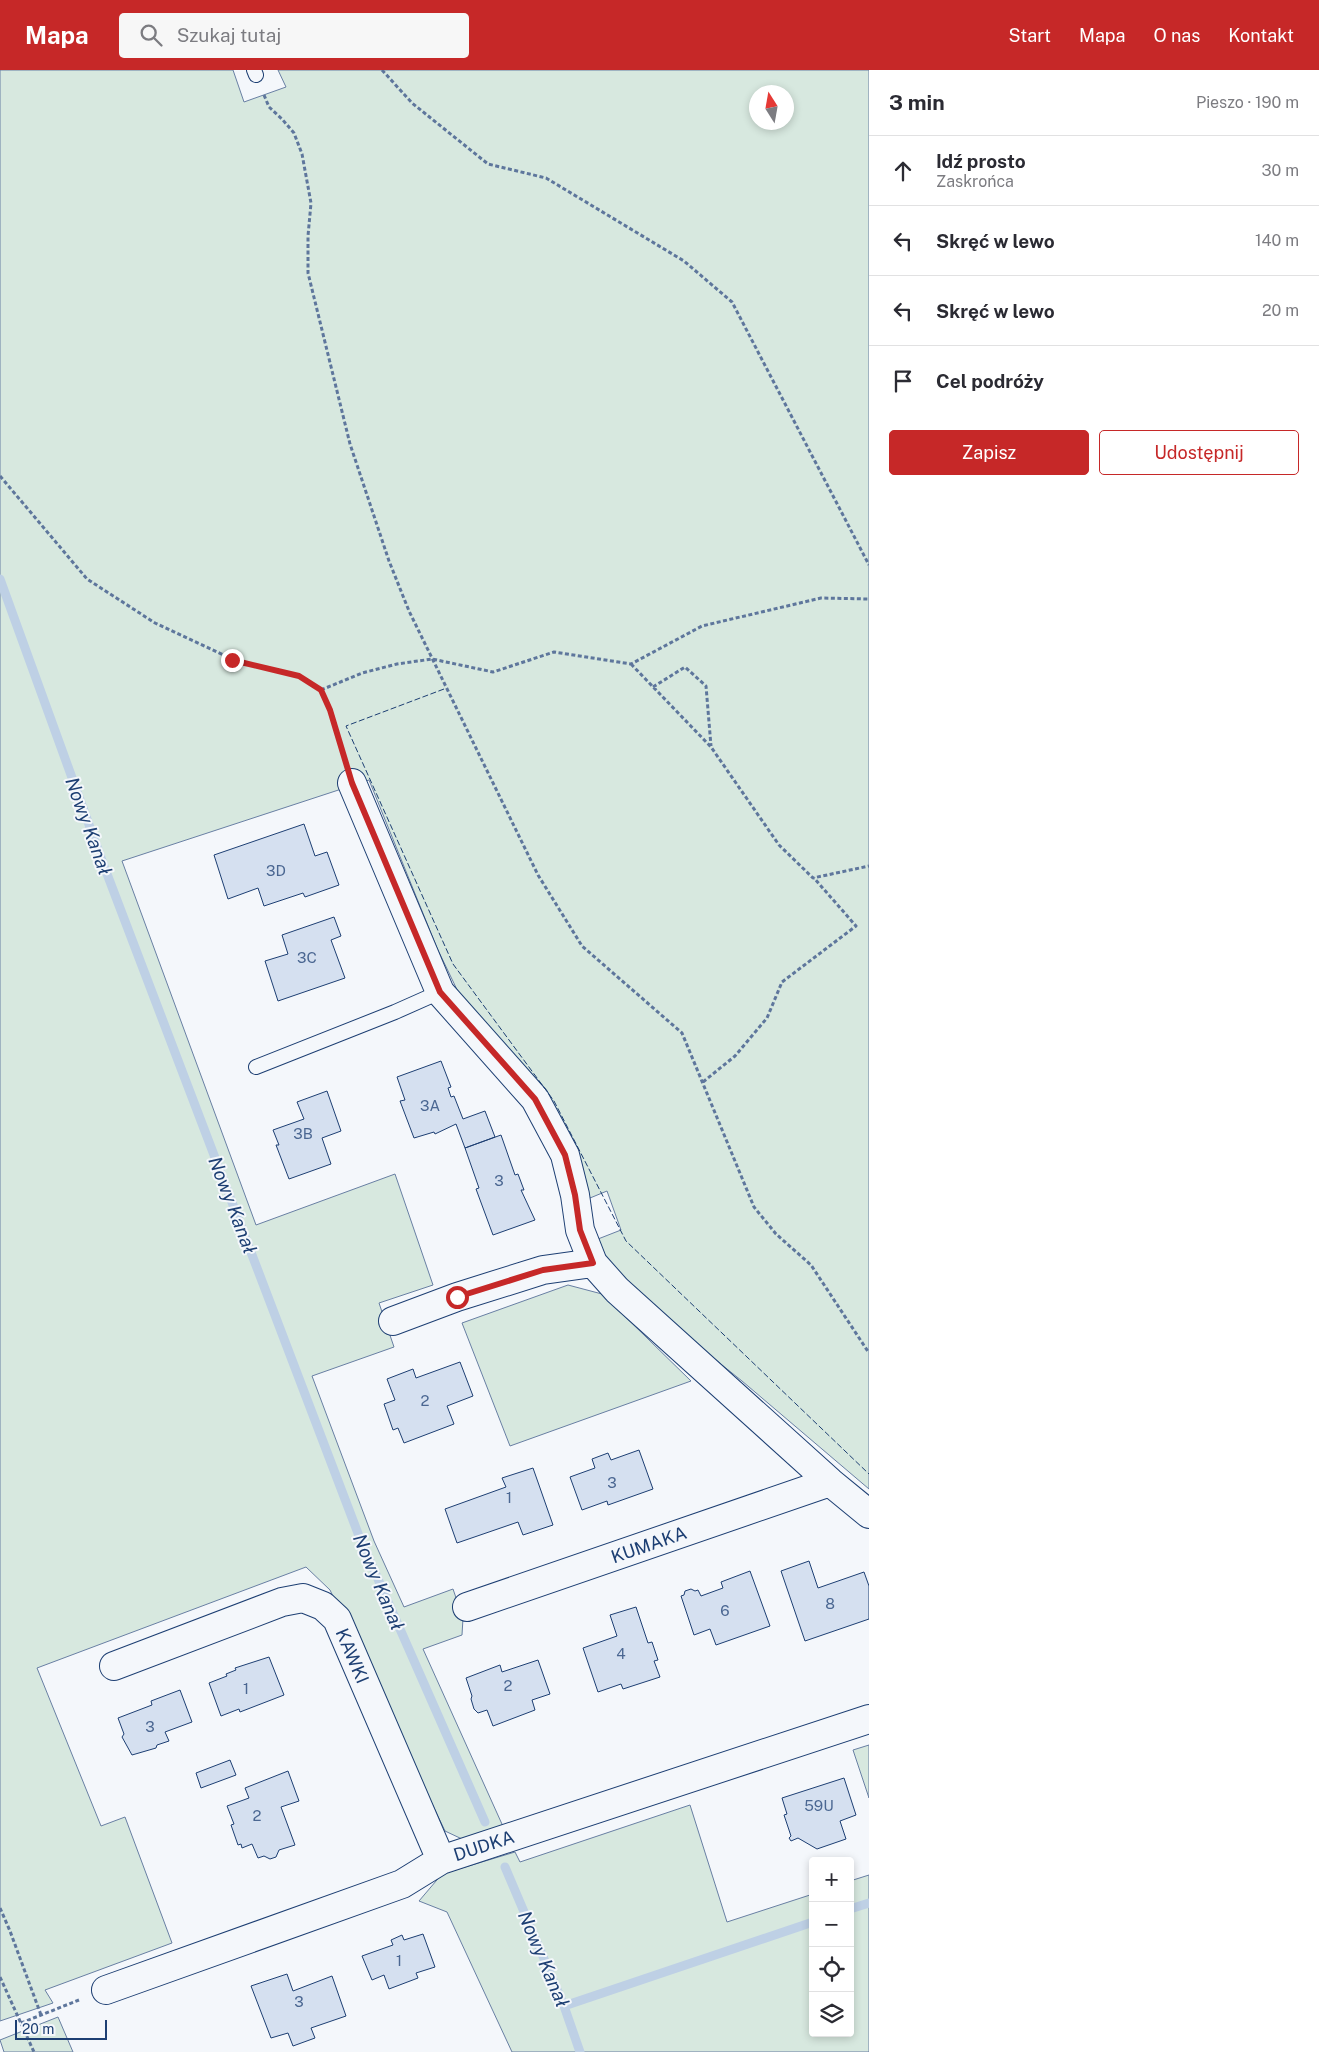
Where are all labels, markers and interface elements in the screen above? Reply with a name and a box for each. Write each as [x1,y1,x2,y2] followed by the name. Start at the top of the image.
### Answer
[119,13,469,58] search box
[25,21,89,49] text: Mapa
[137,21,165,49] icon: search
[177,24,281,46] text: Szukaj tutaj
[1009,25,1051,46] text: Start
[1079,25,1125,46] text: Mapa
[1153,25,1200,46] text: O nas
[1228,25,1294,46] text: Kontakt
[749,85,794,130] north arrow
[889,90,945,115] text: 3 min
[1196,93,1299,112] text: Pieszo · 190 m
[936,150,1026,172] text: Idź prosto
[889,157,917,185] icon: ahead
[1262,161,1299,180] text: 30 m
[936,172,1014,191] text: Zaskrońca
[889,227,917,255] icon: left
[936,230,1055,252] text: Skręć w lewo
[1255,231,1299,250] text: 140 m
[889,297,917,325] icon: left
[936,300,1055,322] text: Skręć w lewo
[1262,301,1299,320] text: 20 m
[889,367,917,395] icon: arrive
[936,370,1044,392] text: Cel podróży
[889,430,1089,475] button: Zapisz
[1099,430,1299,475] button: Udostępnij
[221,649,244,672] route end
[61,774,117,878] water label: Nowy Kanał
[266,862,286,879] house number: 3D
[297,949,317,966] house number: 3C
[420,1097,440,1114] house number: 3A
[293,1125,313,1142] house number: 3B
[204,1153,262,1257] water label: Nowy Kanał
[494,1172,504,1189] house number: 3
[446,1286,469,1309] route start
[421,1392,430,1409] house number: 2
[607,1474,617,1491] house number: 3
[506,1489,512,1506] house number: 1
[608,1522,690,1567] street label: KUMAKA
[349,1531,409,1634] water label: Nowy Kanał
[825,1595,835,1612] house number: 8
[720,1602,730,1619] house number: 6
[332,1625,373,1687] street label: KAWKI
[616,1645,626,1662] house number: 4
[504,1677,513,1694] house number: 2
[243,1680,249,1697] house number: 1
[145,1718,155,1735] house number: 3
[804,1797,834,1814] house number: 59U
[253,1807,262,1824] house number: 2
[451,1826,517,1865] street label: DUDKA
[809,1857,854,2037] map controls
[809,1857,854,1902] button: +
[809,1902,854,1947] button: −
[514,1908,574,2011] water label: Nowy Kanał
[809,1947,854,1992] button: locate
[396,1952,402,1969] house number: 1
[809,1992,854,2037] button: layers
[294,1993,304,2010] house number: 3
[15,2017,108,2040] scale bar
[22,2021,54,2037] text: 20 m

